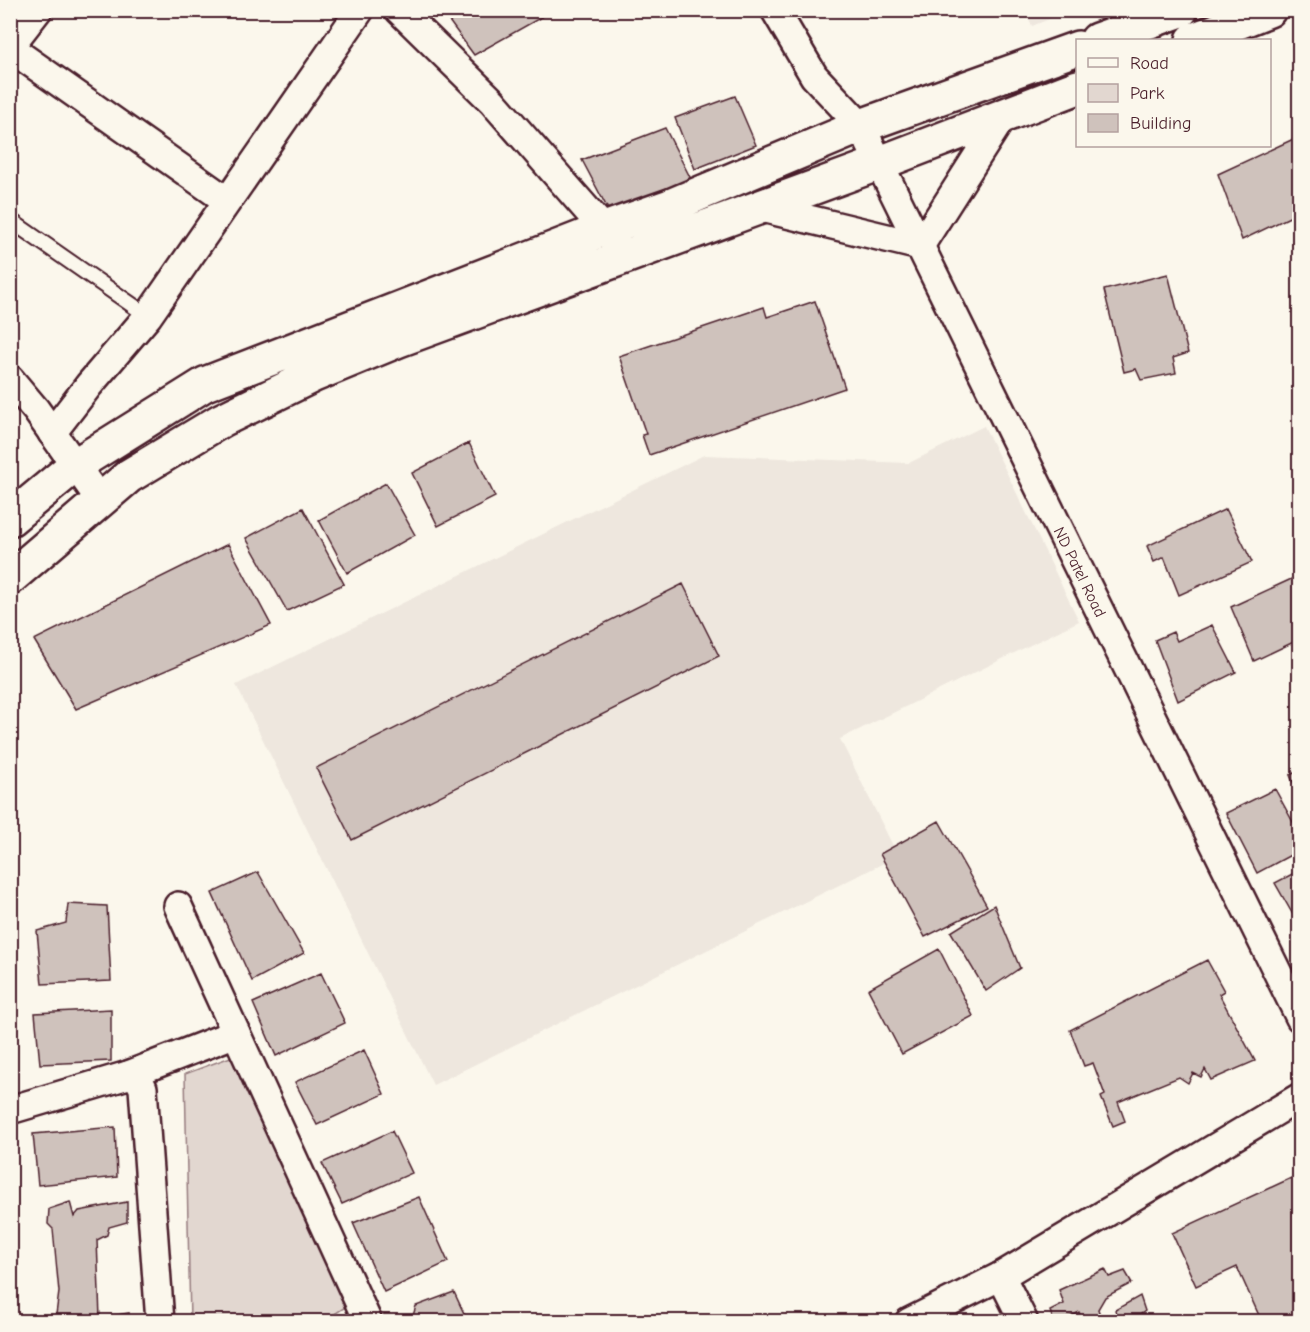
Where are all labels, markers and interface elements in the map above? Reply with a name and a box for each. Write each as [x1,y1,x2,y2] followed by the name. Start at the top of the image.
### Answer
[1076,39,1271,147] legend
[1130,53,1169,74] text: Road
[1130,83,1165,104] text: Park
[1130,113,1192,134] text: Building
[1050,524,1109,620] street label: ND Patel Road

